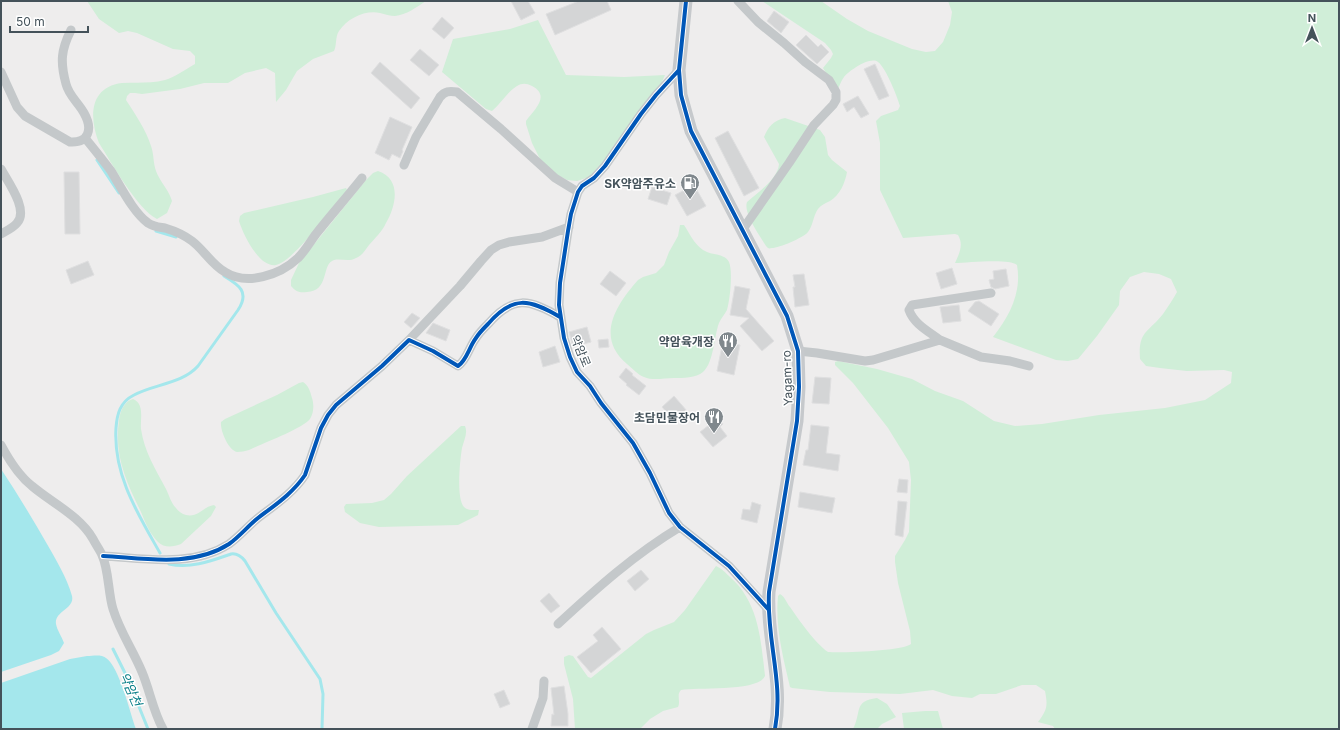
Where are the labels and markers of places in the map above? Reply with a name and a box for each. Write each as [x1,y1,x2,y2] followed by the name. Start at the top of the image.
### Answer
[679,172,701,200] fuel station icon: SK약암주유소
[604,176,676,191] place label: SK약암주유소
[717,330,739,358] restaurant icon: 약암육개장
[659,334,714,349] place label: 약암육개장
[703,406,725,434] restaurant icon: 초담민물장어
[634,410,700,425] place label: 초담민물장어

